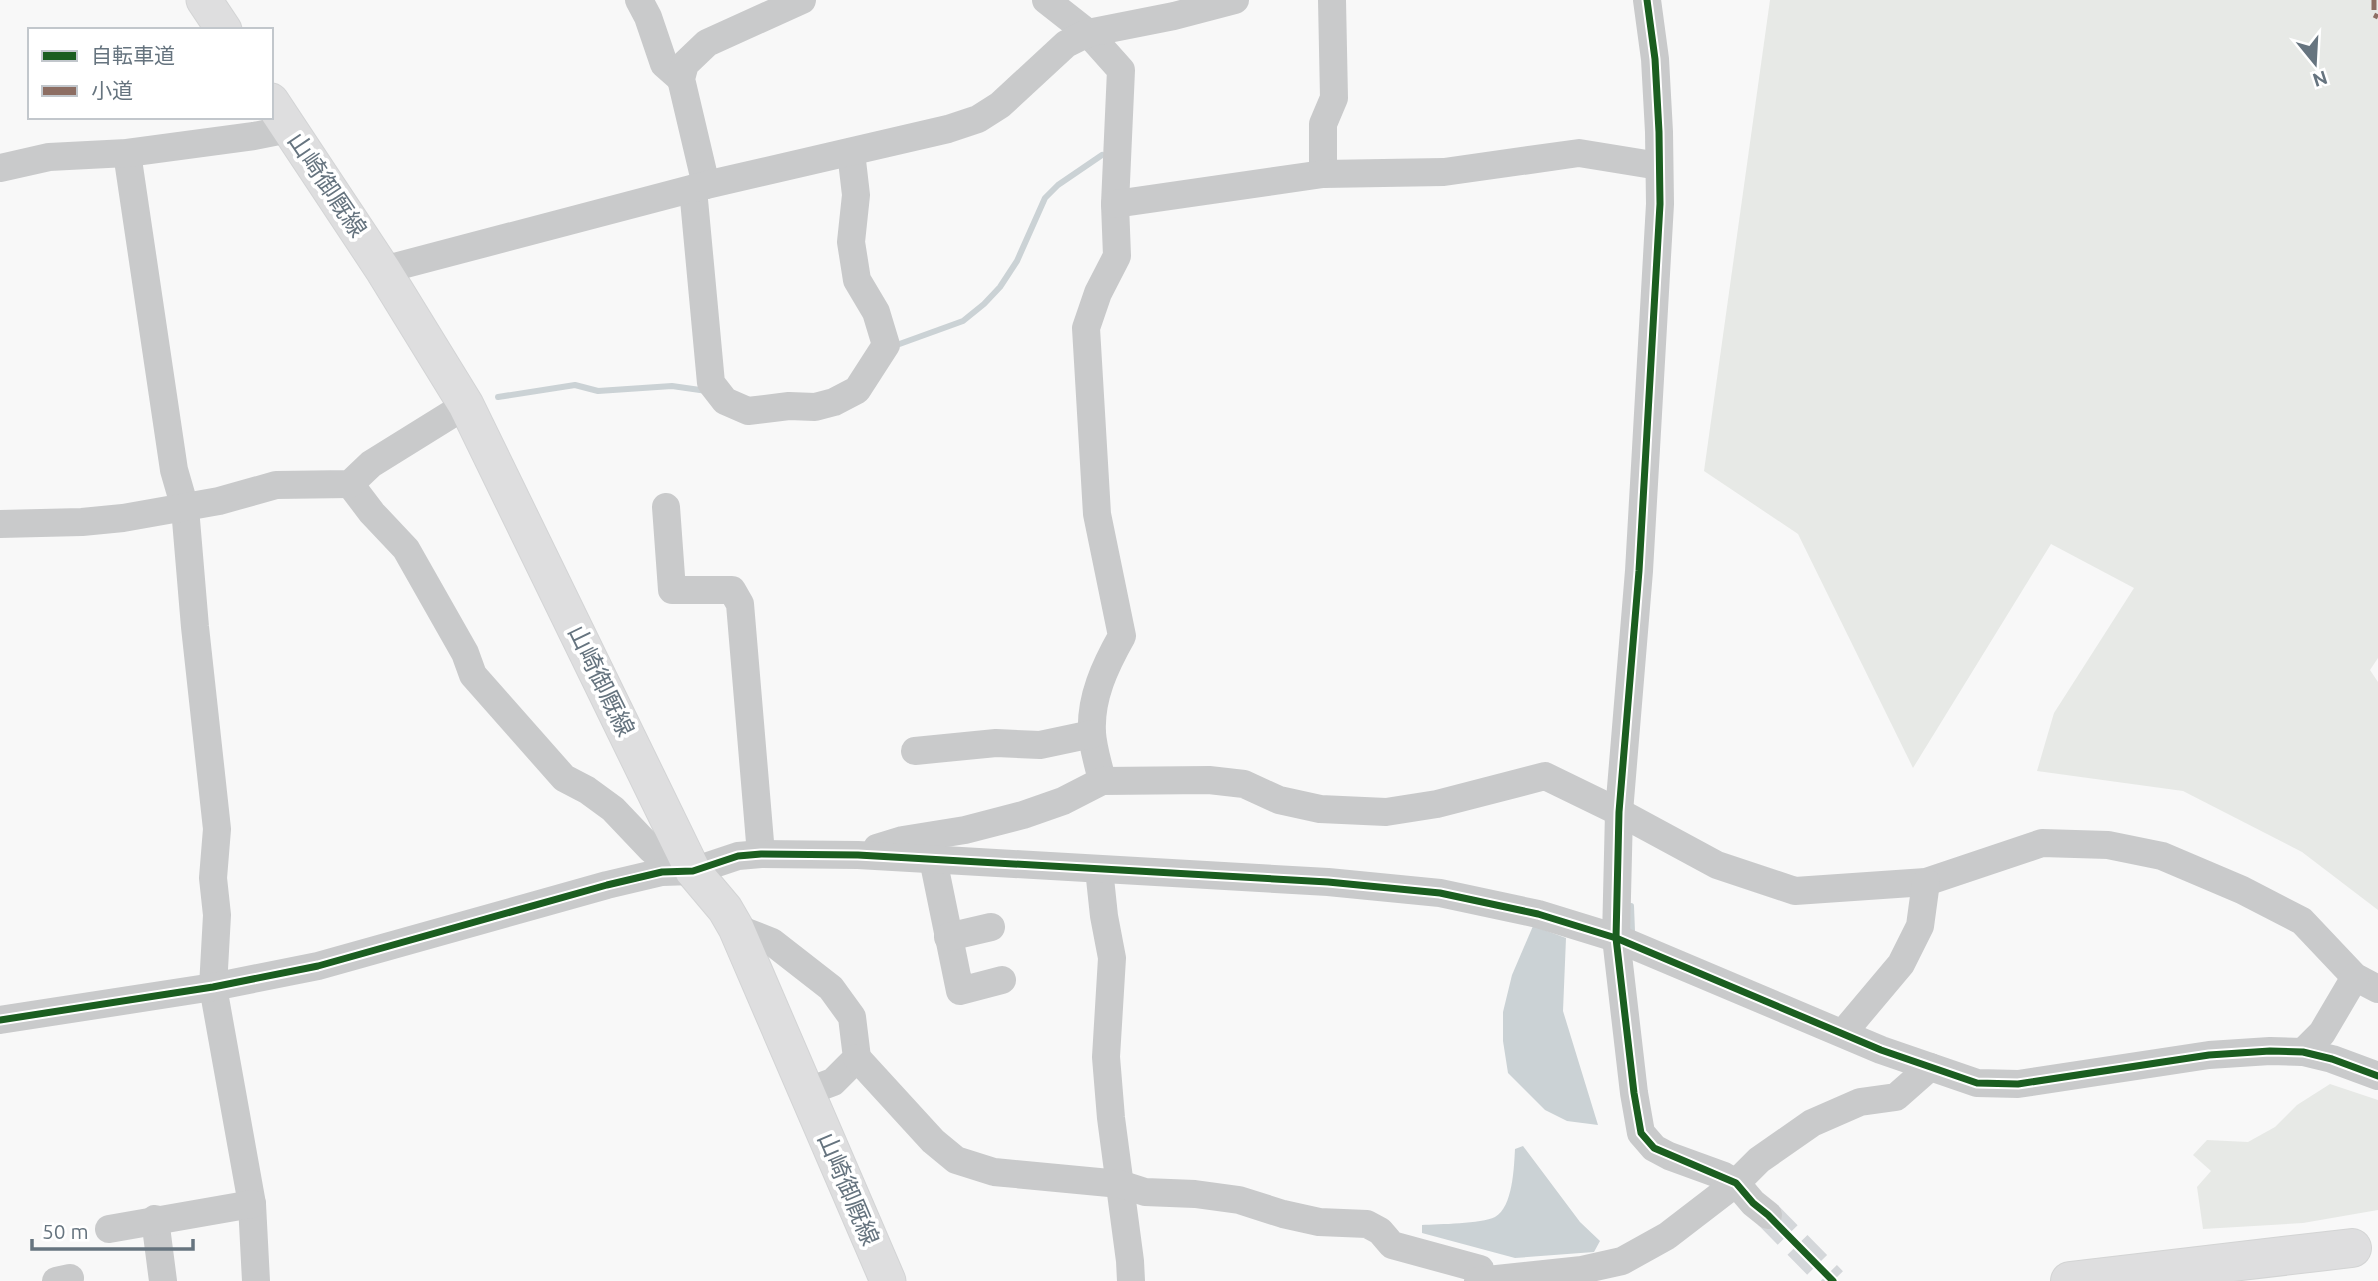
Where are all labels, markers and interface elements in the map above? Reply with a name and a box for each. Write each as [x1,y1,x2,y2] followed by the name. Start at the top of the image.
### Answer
[28,28,273,119] legend
[2280,28,2350,98] north arrow
[91,43,175,67] text: 自転車道
[2310,67,2330,92] text: N
[91,78,133,102] text: 小道
[283,127,372,242] street label: 山崎御厩線
[563,621,640,741] street label: 山崎御厩線
[813,1128,884,1249] street label: 山崎御厩線
[32,1208,192,1252] scale bar
[42,1219,89,1243] text: 50 m

